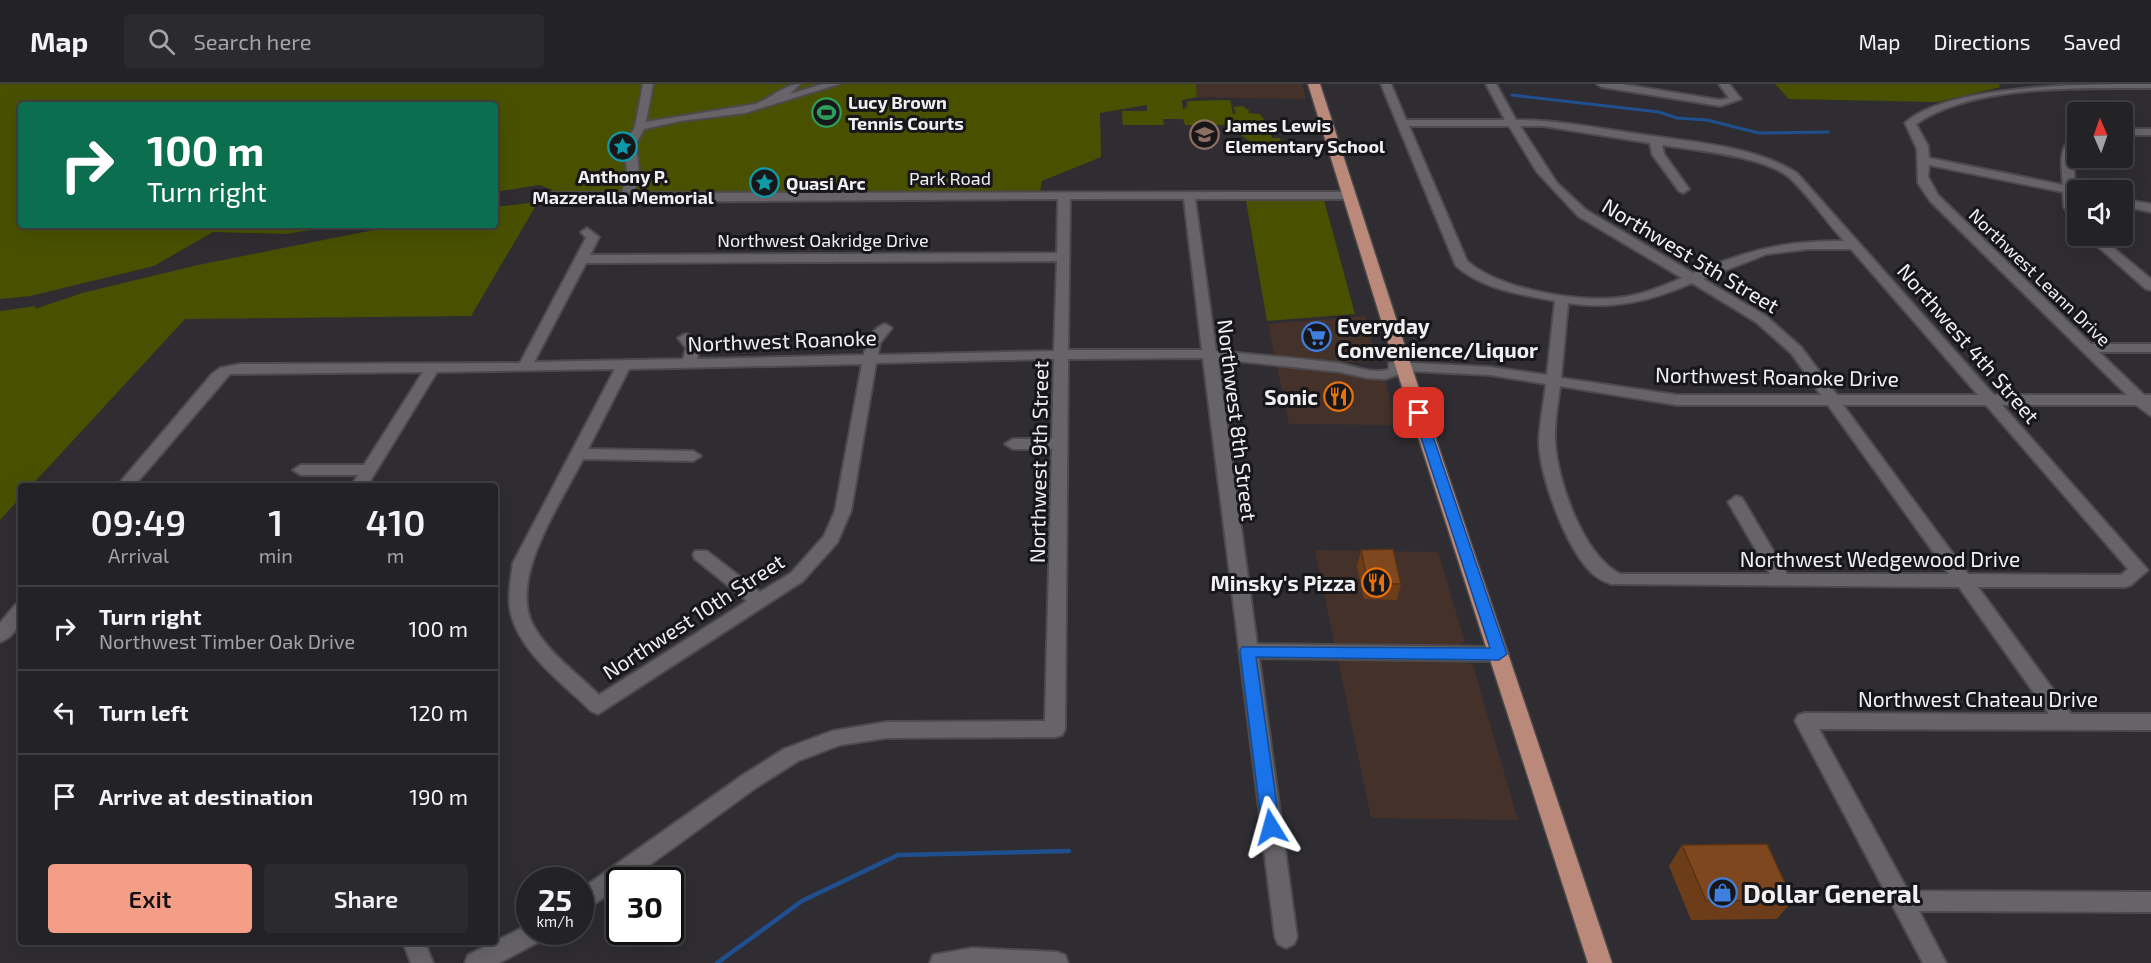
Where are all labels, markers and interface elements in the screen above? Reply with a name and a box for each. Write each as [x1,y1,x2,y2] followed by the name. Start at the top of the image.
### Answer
[124,14,544,68] search box
[30,24,88,58] text: Map
[145,25,178,58] icon: search
[193,28,312,54] text: Search here
[1858,29,1901,54] text: Map
[1934,29,2030,54] text: Directions
[2063,29,2121,54] text: Saved
[848,91,964,134] place label: Lucy Brown Tennis Courts
[811,96,843,128] sports icon: Lucy Brown Tennis Courts
[2067,102,2133,168] north arrow
[2067,102,2133,246] map controls
[1225,114,1385,157] place label: James Lewis Elementary School
[1188,119,1220,151] school or university icon: James Lewis Elementary School
[147,124,264,174] text: 100 m
[48,126,126,204] icon: right
[607,131,639,163] place icon: Anthony P. Mazzeralla Memorial
[532,165,714,208] place label: Anthony P. Mazzeralla Memorial
[749,167,781,199] place icon: Quasi Arc
[909,167,991,189] street label: Park Road
[786,172,866,194] place label: Quasi Arc
[147,175,267,207] text: Turn right
[2067,180,2133,246] button: sound
[1598,192,1784,318] street label: Northwest 5th Street
[1965,204,2115,350] street label: Northwest Leann Drive
[717,229,929,251] street label: Northwest Oakridge Drive
[1893,258,2045,428] street label: Northwest 4th Street
[1337,313,1538,362] place label: Everyday Convenience/Liquor
[1213,318,1263,522] street label: Northwest 8th Street
[1300,321,1332,353] supermarket icon: Everyday Convenience/Liquor
[687,324,877,356] street label: Northwest Roanoke
[1024,361,1052,563] street label: Northwest 9th Street
[1655,361,1899,391] street label: Northwest Roanoke Drive
[1323,380,1355,412] restaurant icon: Sonic
[1264,384,1318,409] place label: Sonic
[1393,387,1444,438] pin
[1402,396,1435,429] icon: arrive
[91,500,186,543] text: 09:49
[268,500,283,543] text: 1
[365,500,425,543] text: 410
[108,543,169,567] text: Arrival
[259,543,293,567] text: min
[387,543,404,567] text: m
[1740,546,2020,571] street label: Northwest Wedgewood Drive
[598,548,788,684] street label: Northwest 10th Street
[1361,566,1393,598] restaurant icon: Minsky's Pizza
[1211,570,1356,596] place label: Minsky's Pizza
[99,603,201,629] text: Turn right
[48,612,81,645] icon: right
[409,615,468,641] text: 100 m
[99,629,355,653] text: Northwest Timber Oak Drive
[1858,686,2098,711] street label: Northwest Chateau Drive
[48,696,81,729] icon: left
[99,699,188,725] text: Turn left
[409,699,468,725] text: 120 m
[48,780,81,813] icon: arrive
[99,783,313,809] text: Arrive at destination
[409,783,468,809] text: 190 m
[1239,795,1303,859] position arrow
[48,864,252,933] button: Exit
[264,864,468,933] button: Share
[606,867,684,945] speed limit sign: 30
[1706,876,1738,908] shop icon: Dollar General
[1743,877,1921,908] place label: Dollar General
[538,881,572,917] text: 25
[536,912,574,930] text: km/h

